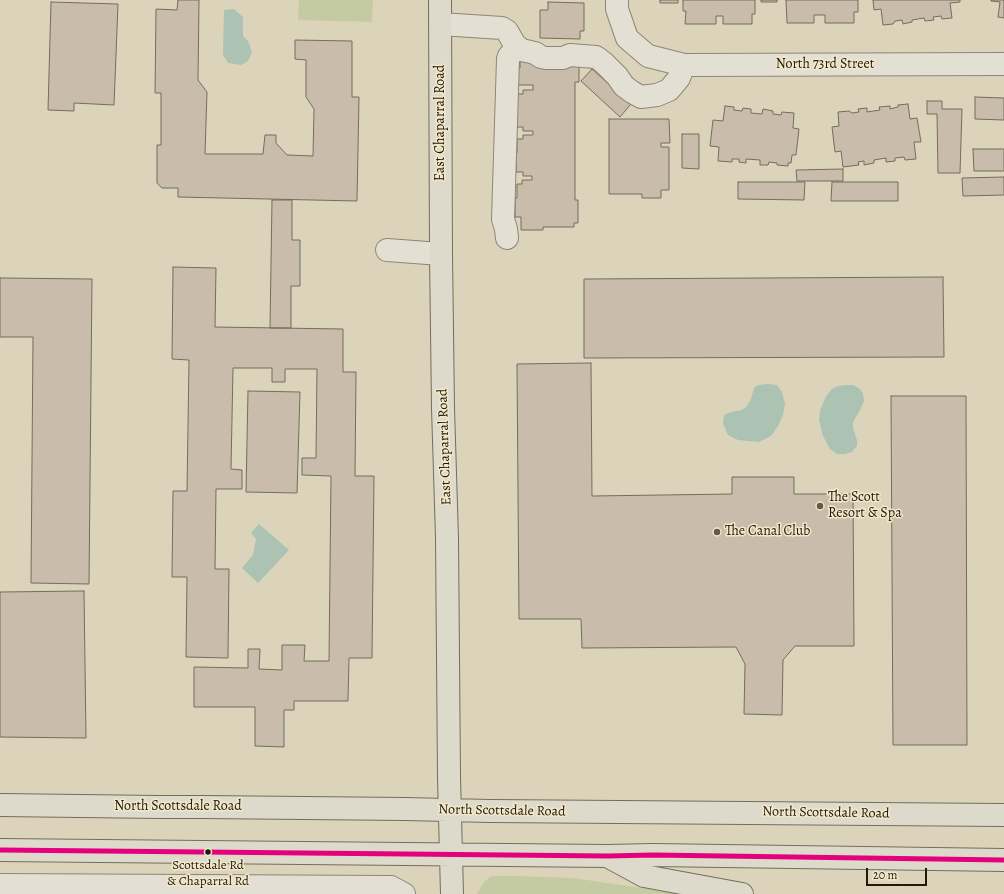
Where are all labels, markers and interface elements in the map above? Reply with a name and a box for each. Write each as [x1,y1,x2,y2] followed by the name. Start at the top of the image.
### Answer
[776,57,874,73] street label: North 73rd Street
[433,65,449,181] street label: East Chaparral Road
[435,388,455,506] street label: East Chaparral Road
[828,490,902,522] place label: The Scott Resort & Spa
[815,501,825,511] marker: The Scott Resort & Spa
[725,524,810,540] place label: The Canal Club
[712,527,722,537] marker: The Canal Club
[114,799,242,815] street label: North Scottsdale Road
[438,801,566,821] street label: North Scottsdale Road
[762,803,890,823] street label: North Scottsdale Road
[203,847,213,857] marker: Scottsdale Rd & Chaparral Rd
[167,858,249,889] place label: Scottsdale Rd & Chaparral Rd
[868,860,929,886] scale bar
[873,867,897,883] text: 20 m

